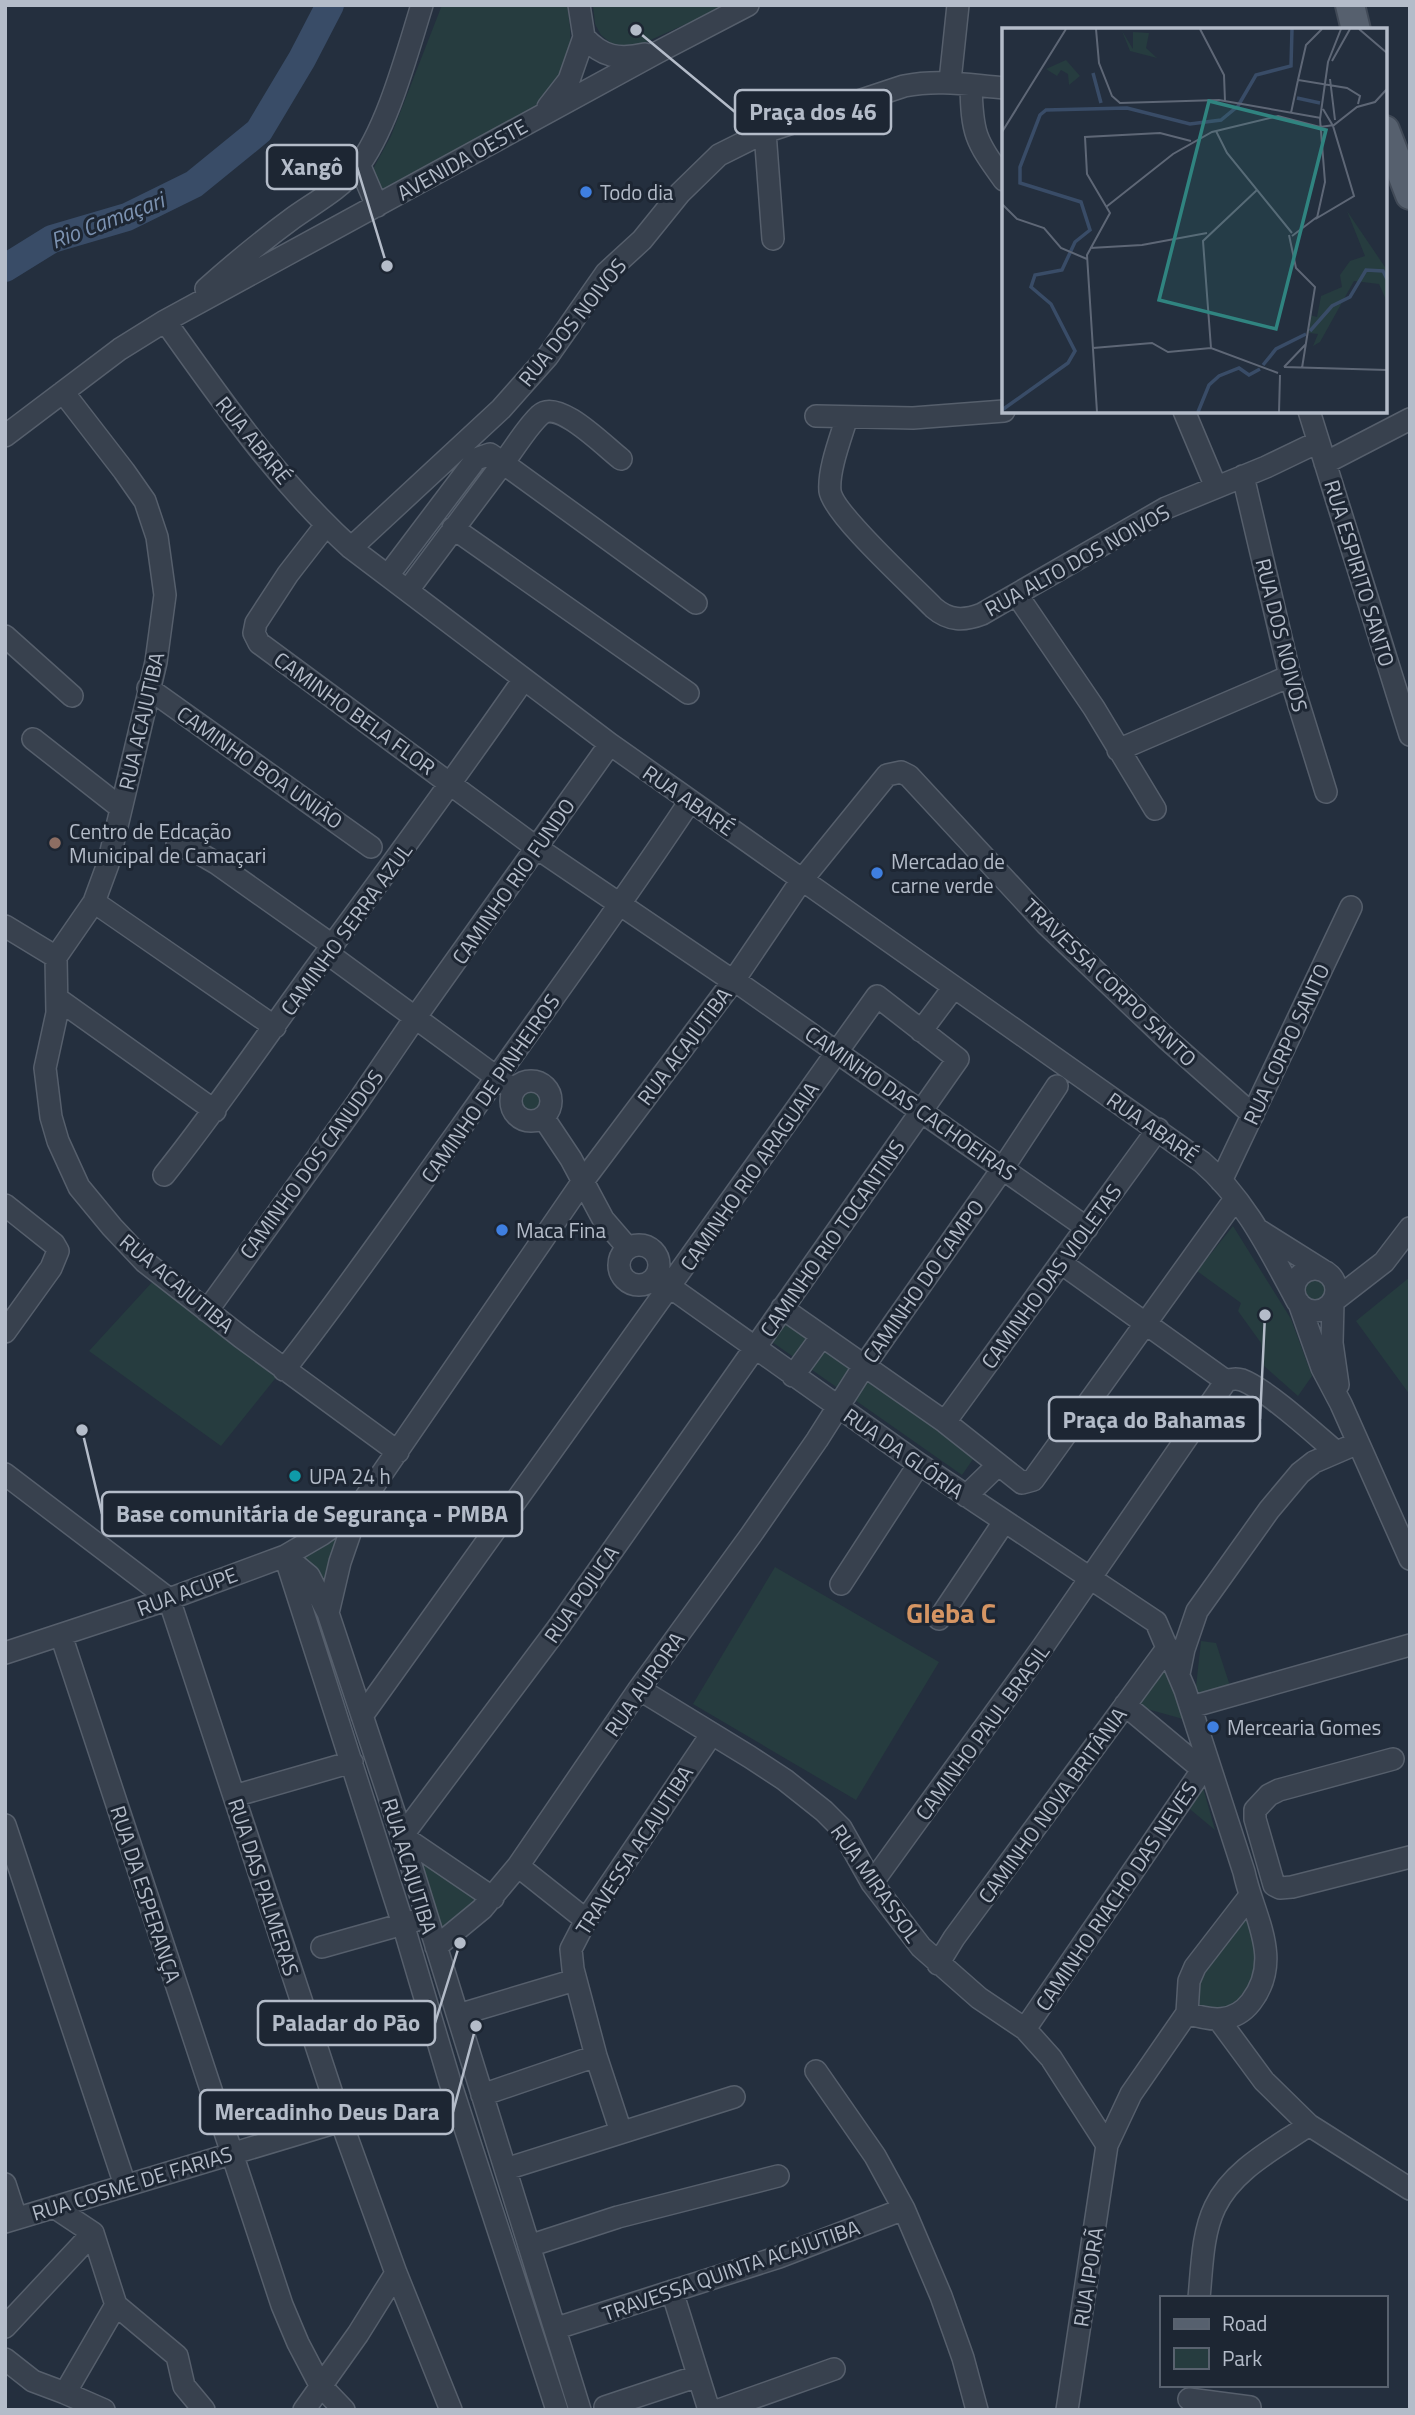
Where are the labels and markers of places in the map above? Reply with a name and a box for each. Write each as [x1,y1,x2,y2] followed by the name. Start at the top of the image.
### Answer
[735,90,891,134] callout: Praça dos 46
[267,145,357,189] callout: Xangô
[600,176,674,208] place label: Todo dia
[578,184,594,200] marker: Todo dia
[69,815,266,871] place label: Centro de Edcação Municipal de Camaçari
[47,835,63,851] marker: Centro de Edcação Municipal de Camaçari
[891,845,1005,901] place label: Mercadao de carne verde
[869,865,885,881] marker: Mercadao de carne verde
[516,1214,606,1246] place label: Maca Fina
[494,1222,510,1238] marker: Maca Fina
[1049,1397,1260,1441] callout: Praça do Bahamas
[309,1460,391,1492] place label: UPA 24 h
[287,1468,303,1484] marker: UPA 24 h
[102,1492,522,1536] callout: Base comunitária de Segurança - PMBA
[1227,1711,1381,1743] place label: Mercearia Gomes
[1205,1719,1221,1735] marker: Mercearia Gomes
[258,2001,435,2045] callout: Paladar do Pão
[200,2090,453,2134] callout: Mercadinho Deus Dara

